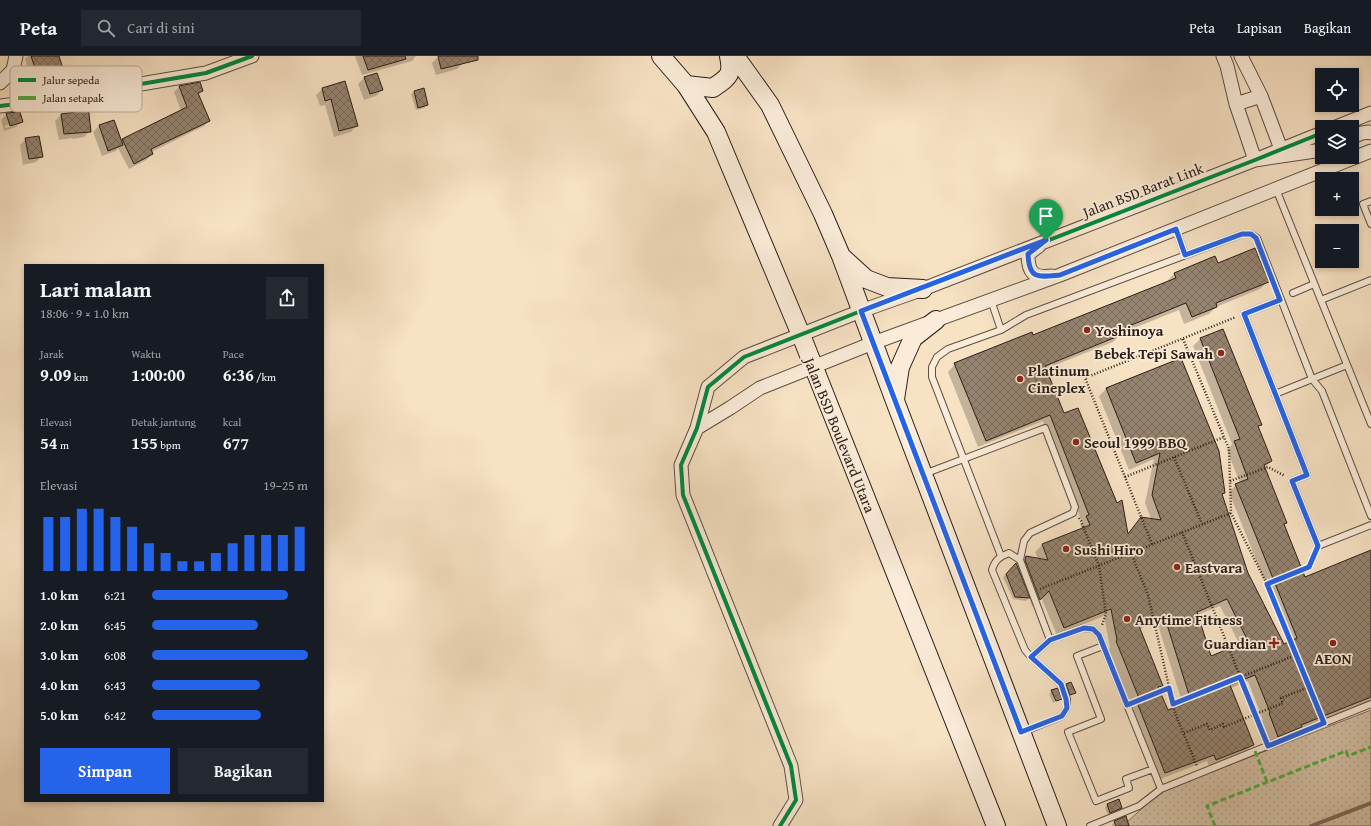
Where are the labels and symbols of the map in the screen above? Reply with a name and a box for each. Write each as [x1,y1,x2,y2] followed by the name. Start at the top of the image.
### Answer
[10,66,142,112] legend
[41,72,100,88] text: Jalur sepeda
[41,90,104,106] text: Jalan setapak
[1078,157,1207,223] street label: Jalan BSD Barat Link
[1029,199,1063,240] pin
[1095,320,1164,341] place label: Yoshinoya
[1082,325,1092,335] marker: Yoshinoya
[1094,343,1213,364] place label: Bebek Tepi Sawah
[1216,348,1226,358] marker: Bebek Tepi Sawah
[798,352,881,516] street label: Jalan BSD Boulevard Utara
[1028,360,1090,398] place label: Platinum Cineplex
[1015,374,1025,384] marker: Platinum Cineplex
[1084,432,1188,453] place label: Seoul 1999 BBQ
[1071,437,1081,447] marker: Seoul 1999 BBQ
[1074,539,1143,560] place label: Sushi Hiro
[1061,544,1071,554] marker: Sushi Hiro
[1185,557,1243,578] place label: Eastvara
[1172,562,1182,572] marker: Eastvara
[1135,609,1242,630] place label: Anytime Fitness
[1122,614,1132,624] marker: Anytime Fitness
[1204,633,1266,654] place label: Guardian
[1269,638,1279,648] marker: Guardian
[1328,638,1338,648] marker: AEON
[1314,648,1352,669] place label: AEON

